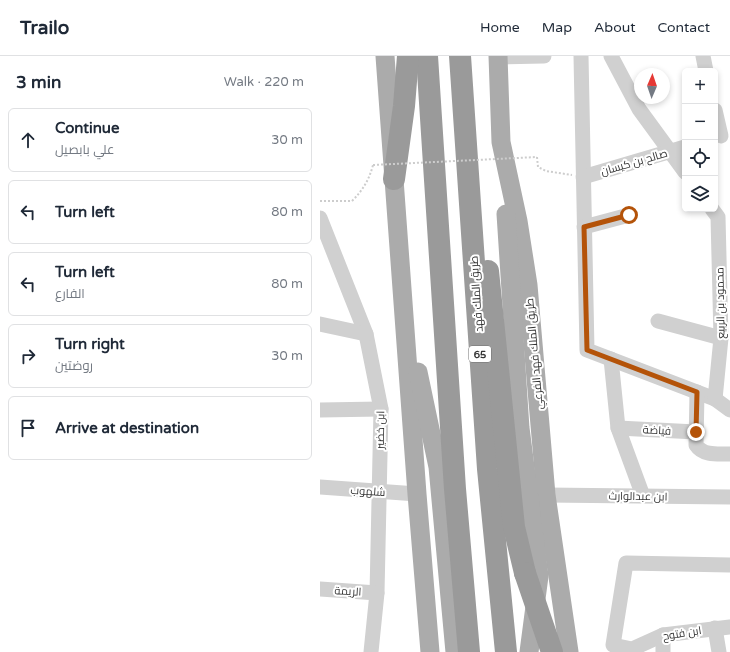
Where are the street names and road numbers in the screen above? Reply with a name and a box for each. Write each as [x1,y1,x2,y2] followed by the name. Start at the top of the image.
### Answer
[599,147,669,179] street label: صالح بن كيسان
[467,255,486,333] street label: طريق الملك فهد
[713,267,729,339] street label: محمود بن الربيع
[523,297,548,410] street label: طريق الملك فهد الفرعي
[469,346,491,362] road number: 65
[374,411,387,450] street label: ابن خضير
[642,423,672,438] street label: فياضة
[350,484,386,499] street label: شلهوب
[608,489,668,504] street label: ابن عبدالوارث
[334,584,362,599] street label: الريمة
[662,624,703,644] street label: ابن فتوح

